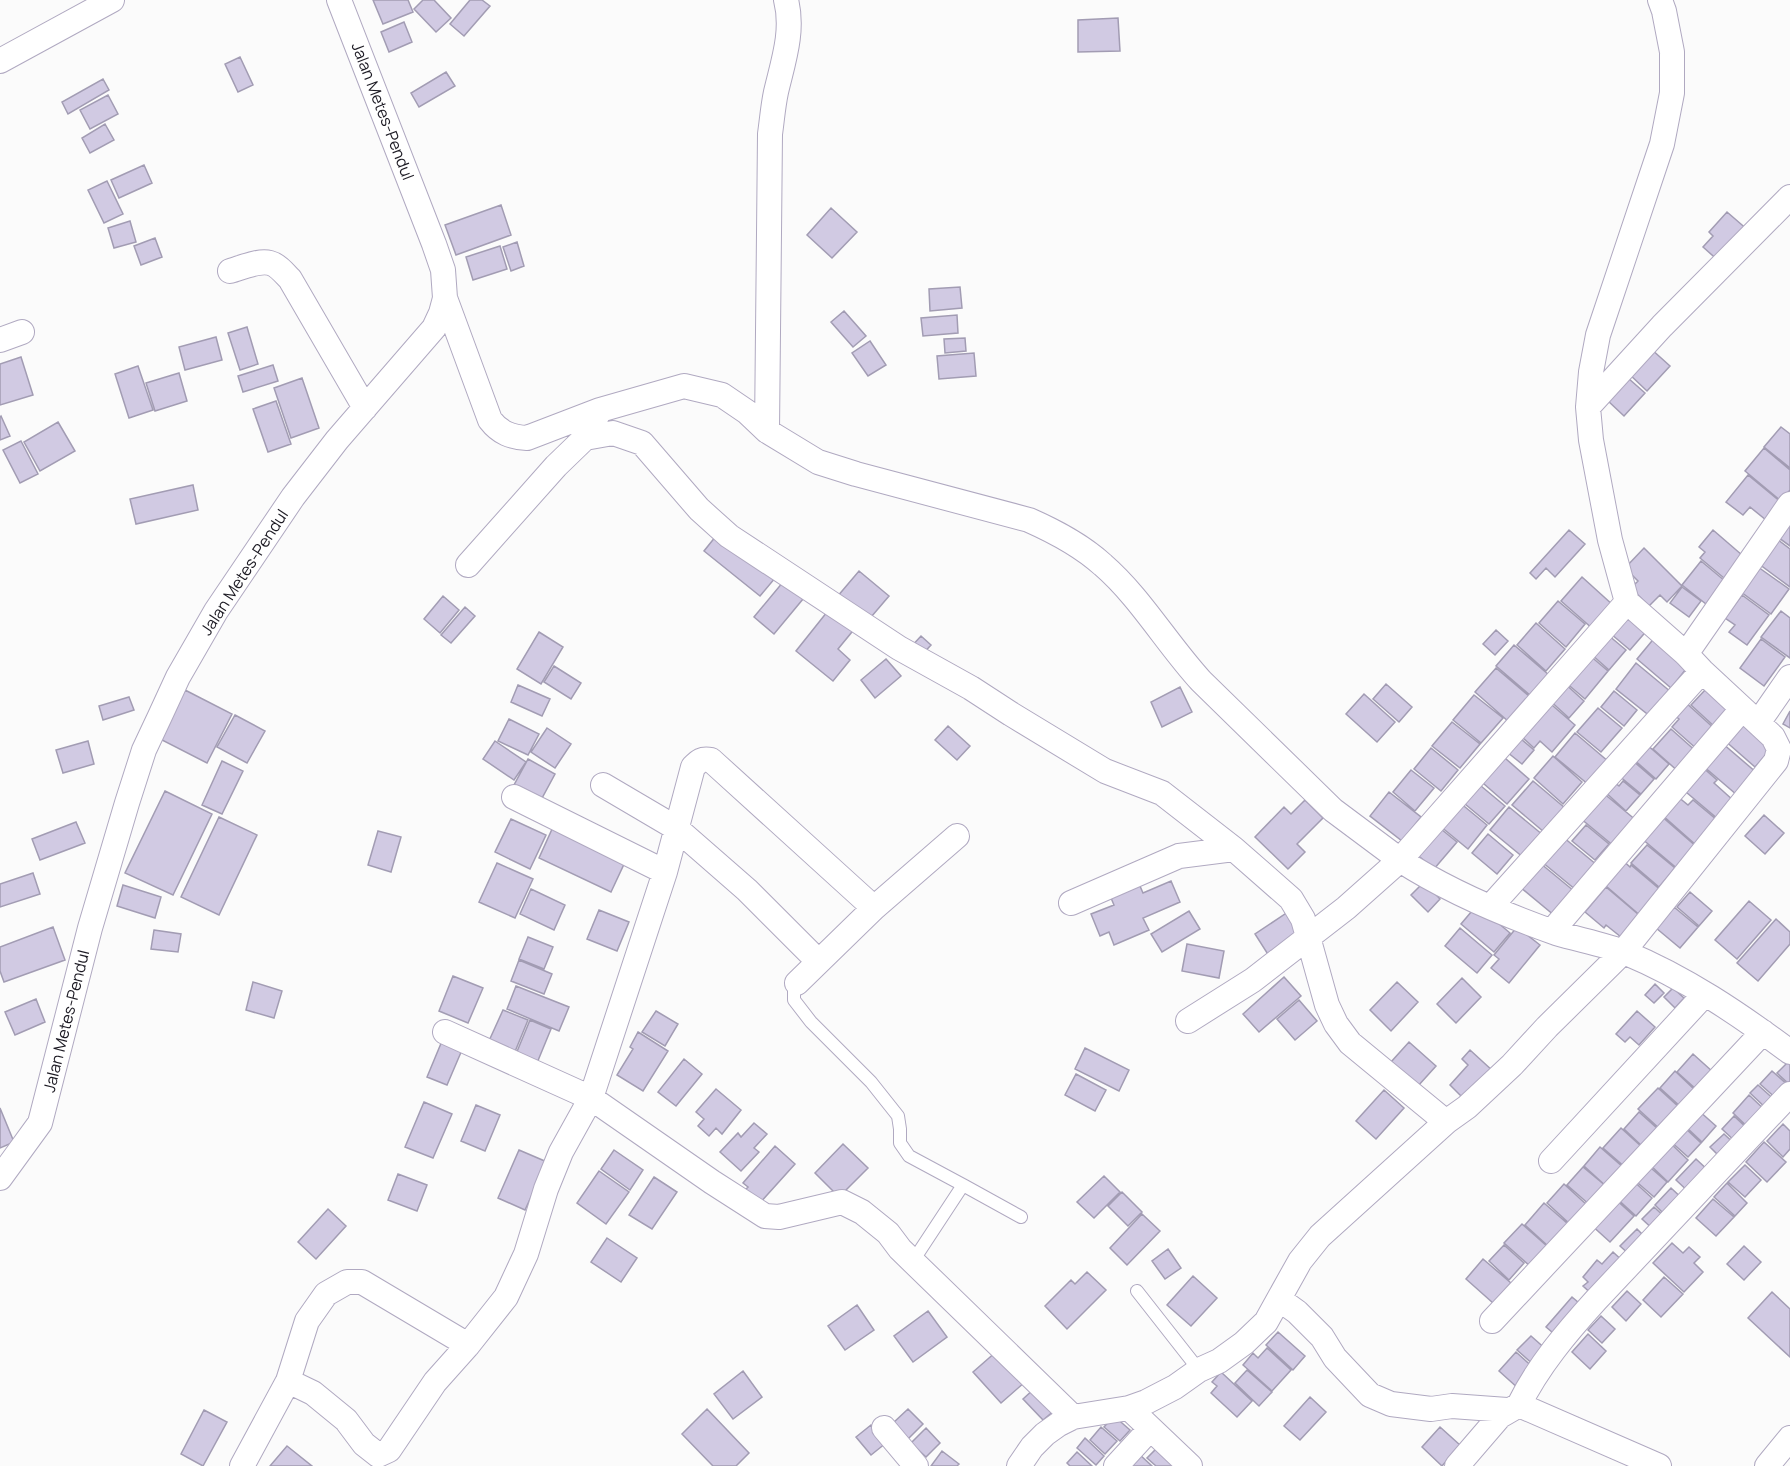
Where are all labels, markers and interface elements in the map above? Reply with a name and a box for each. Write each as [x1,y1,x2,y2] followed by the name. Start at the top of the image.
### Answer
[347,39,419,183] street label: Jalan Metes-Pendul
[195,505,293,639] street label: Jalan Metes-Pendul
[38,948,94,1094] street label: Jalan Metes-Pendul

